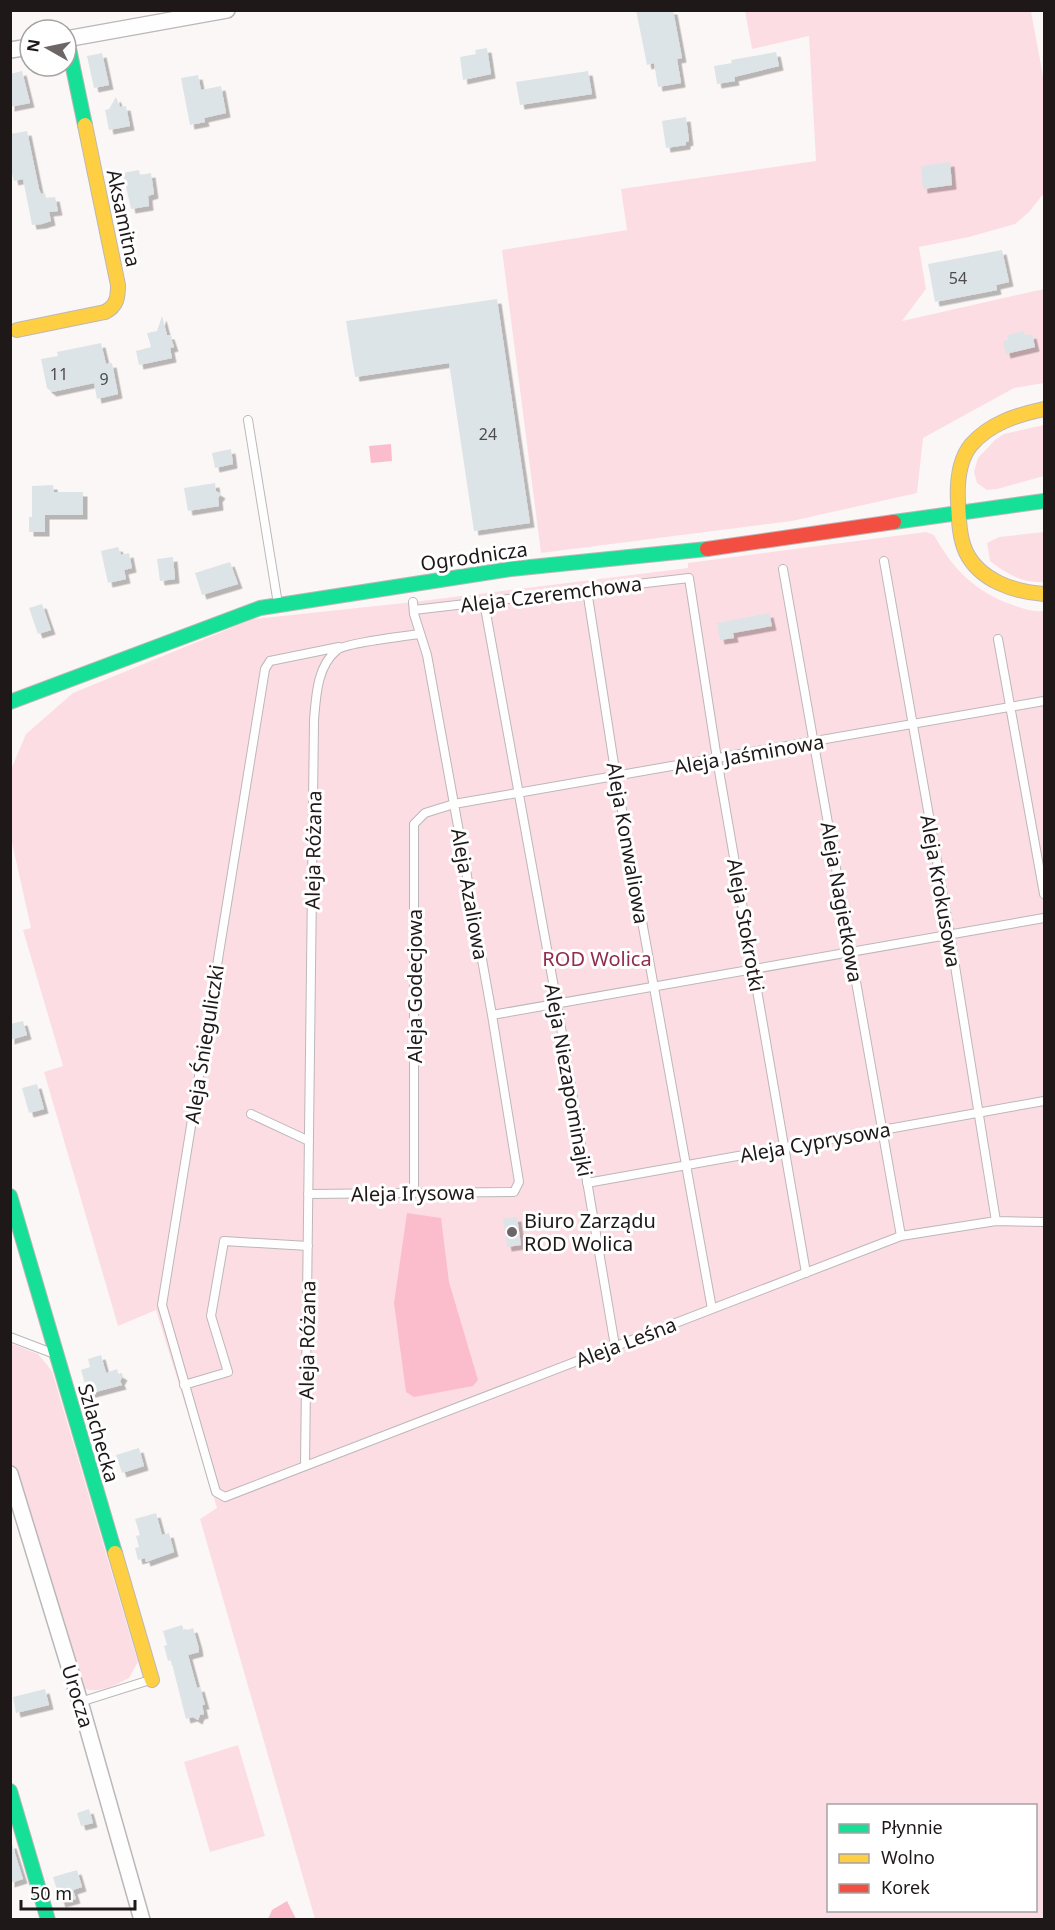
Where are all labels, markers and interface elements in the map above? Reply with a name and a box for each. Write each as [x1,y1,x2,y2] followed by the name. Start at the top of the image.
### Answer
[18,18,78,78] north arrow
[21,38,45,54] text: N
[101,167,147,269] street label: Aksamitna
[949,267,967,289] house number: 54
[50,363,68,385] house number: 11
[99,368,109,390] house number: 9
[479,423,497,445] house number: 24
[419,535,529,577] street label: Ogrodnicza
[459,569,643,619] street label: Aleja Czeremchowa
[672,728,826,780] street label: Aleja Jaśminowa
[601,760,655,926] street label: Aleja Konwaliowa
[298,790,328,910] street label: Aleja Różana
[914,813,968,969] street label: Aleja Krokusowa
[815,820,869,984] street label: Aleja Nagietkowa
[445,826,495,962] street label: Aleja Azaliowa
[721,856,771,994] street label: Aleja Stokrotki
[401,909,428,1063] street label: Aleja Godecjowa
[542,945,652,972] park label: ROD Wolica
[178,963,230,1125] street label: Aleja Śnieguliczki
[539,981,599,1179] street label: Aleja Niezapominajki
[738,1115,892,1169] street label: Aleja Cyprysowa
[351,1178,475,1208] street label: Aleja Irysowa
[524,1207,656,1257] place label: Biuro Zarządu ROD Wolica
[505,1225,519,1239] marker: Biuro Zarządu ROD Wolica
[292,1280,322,1400] street label: Aleja Różana
[572,1310,680,1374] street label: Aleja Leśna
[72,1380,126,1486] street label: Szlachecka
[56,1661,100,1731] street label: Urocza
[827,1804,1037,1912] legend
[881,1815,943,1839] text: Płynnie
[881,1845,935,1869] text: Wolno
[21,1873,135,1911] scale bar
[881,1875,930,1899] text: Korek
[30,1881,72,1905] text: 50 m

